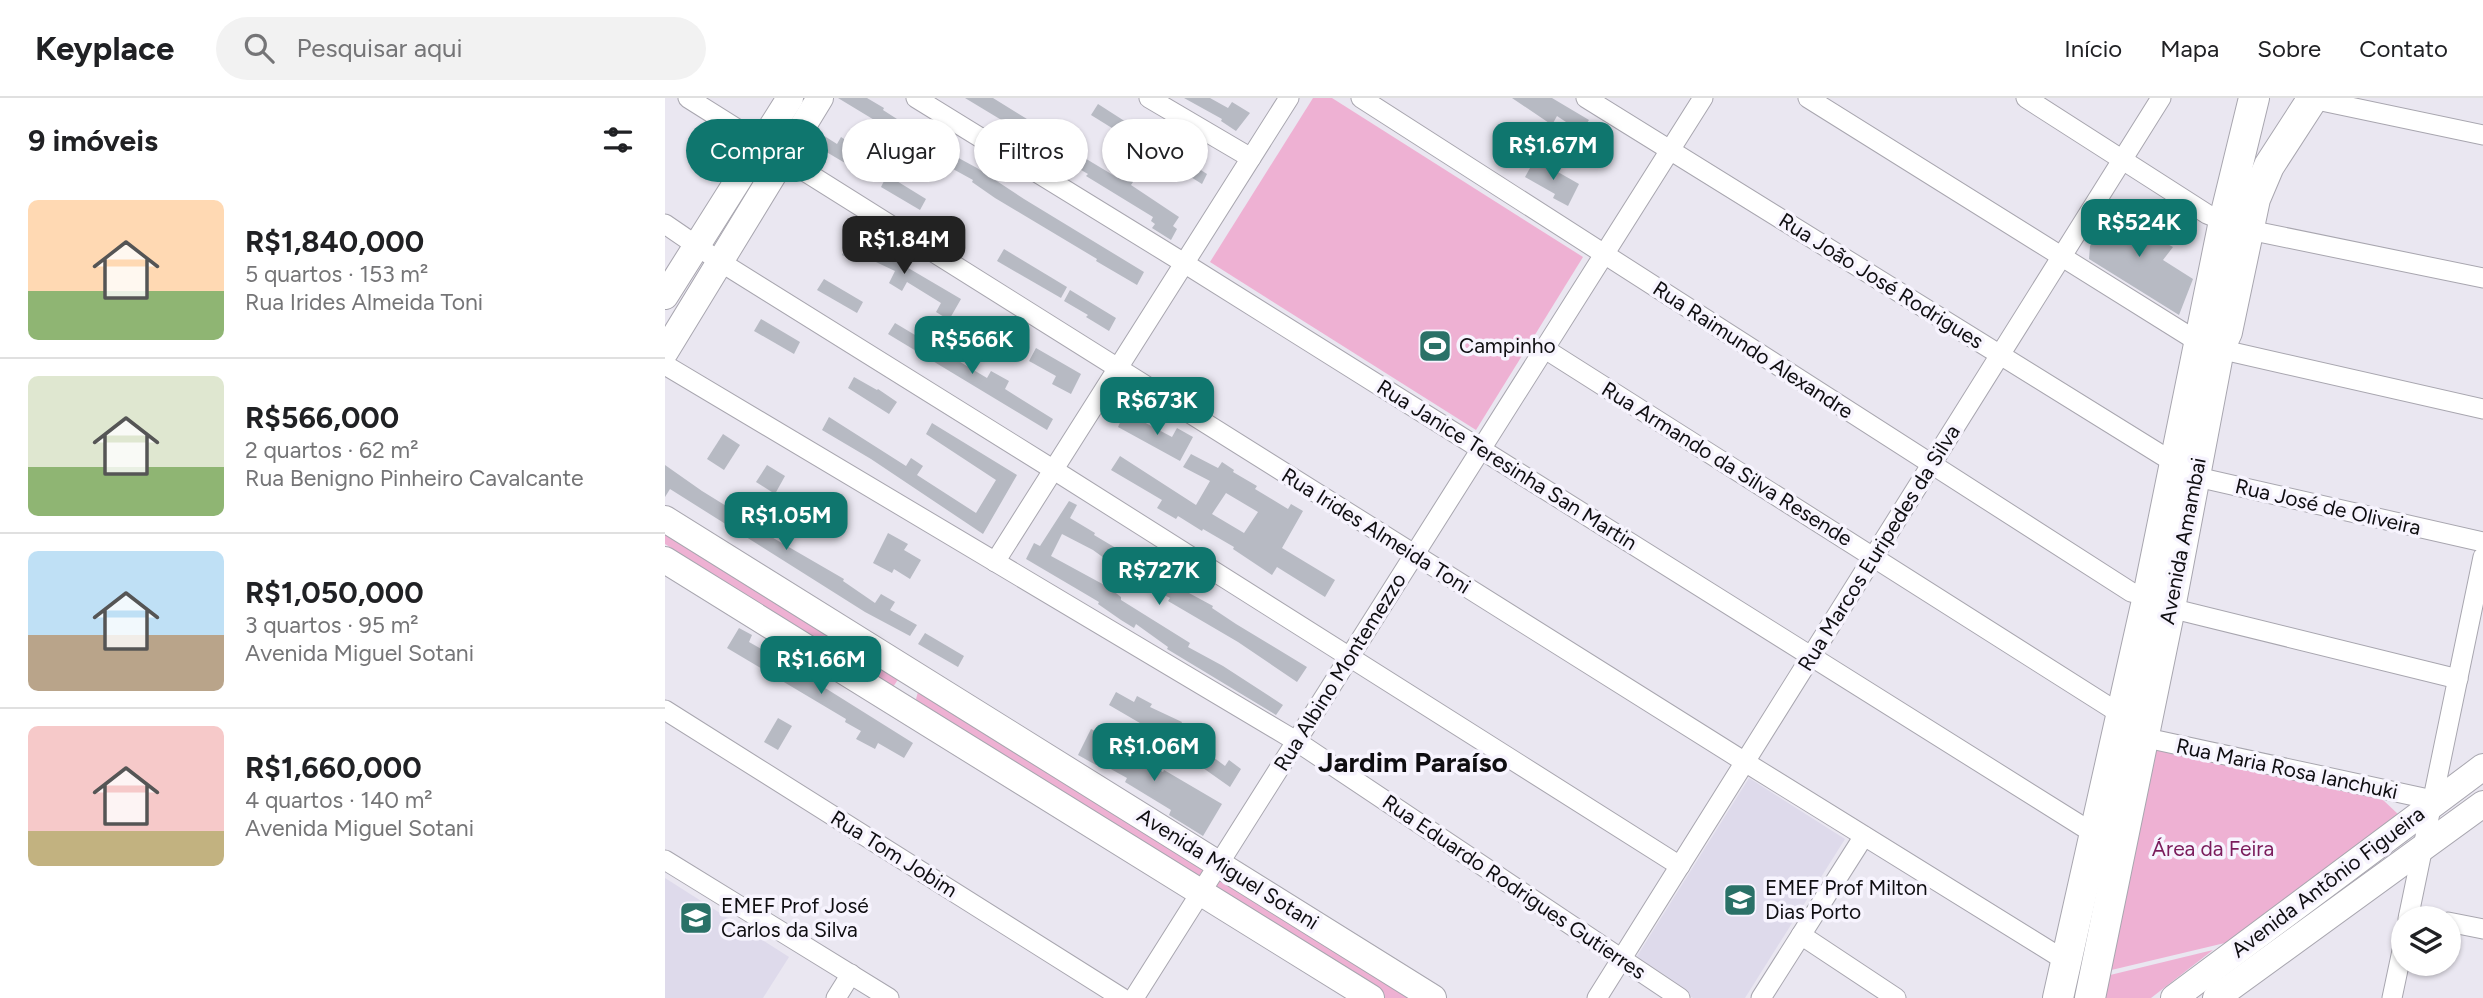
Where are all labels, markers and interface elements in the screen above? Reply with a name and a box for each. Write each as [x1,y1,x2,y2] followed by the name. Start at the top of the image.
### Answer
[216,17,706,80] search box
[35,29,174,68] text: Keyplace
[240,29,278,67] icon: search
[296,32,463,64] text: Pesquisar aqui
[2064,34,2122,63] text: Início
[2160,34,2219,63] text: Mapa
[2257,34,2321,63] text: Sobre
[2359,34,2448,63] text: Contato
[686,119,828,182] chip: Comprar
[842,119,960,182] chip: Alugar
[974,119,1088,182] chip: Filtros
[1102,119,1208,182] chip: Novo
[599,121,637,159] icon: filters
[28,122,158,159] text: 9 imóveis
[1488,122,1618,182] pin: R$1.67M
[1509,131,1597,159] text: R$1.67M
[2082,200,2196,259] pin: R$524K
[1774,207,1988,354] street label: Rua João José Rodrigues
[2097,208,2181,236] text: R$524K
[839,216,969,276] pin: R$1.84M
[245,223,424,260] text: R$1,840,000
[858,225,950,253] text: R$1.84M
[84,228,168,312] icon: home
[245,260,428,288] text: 5 quartos · 153 m²
[1648,275,1858,424] street label: Rua Raimundo Alexandre
[245,288,483,316] text: Rua Irides Almeida Toni
[915,316,1029,376] pin: R$566K
[931,325,1013,353] text: R$566K
[1416,327,1454,365] sports icon: Campinho
[1459,333,1556,358] place label: Campinho
[1373,374,1642,555] street label: Rua Janice Teresinha San Martin
[1597,376,1857,551] street label: Rua Armando da Silva Resende
[1100,378,1214,437] pin: R$673K
[1116,386,1198,414] text: R$673K
[245,399,399,436] text: R$566,000
[84,404,168,488] icon: home
[1792,420,1965,675] street label: Rua Marcos Euripedes da Silva
[245,436,419,464] text: 2 quartos · 62 m²
[2154,455,2211,626] street label: Avenida Amambai
[1277,462,1475,599] street label: Rua Irides Almeida Toni
[245,464,584,492] text: Rua Benigno Pinheiro Cavalcante
[2233,473,2423,540] street label: Rua José de Oliveira
[721,492,851,552] pin: R$1.05M
[741,501,831,529] text: R$1.05M
[1102,547,1216,607] pin: R$727K
[1118,556,1200,584] text: R$727K
[1268,568,1411,775] street label: Rua Albino Montemezzo
[245,574,424,611] text: R$1,050,000
[84,579,168,663] icon: home
[245,611,419,639] text: 3 quartos · 95 m²
[756,636,886,696] pin: R$1.66M
[245,639,474,667] text: Avenida Miguel Sotani
[776,645,866,673] text: R$1.66M
[1089,724,1219,783] pin: R$1.06M
[1109,732,1199,760] text: R$1.06M
[2174,733,2400,804] street label: Rua Maria Rosa Ianchuki
[1318,745,1508,779] district label: Jardim Paraíso
[245,749,422,786] text: R$1,660,000
[84,754,168,838] icon: home
[245,786,433,814] text: 4 quartos · 140 m²
[1378,789,1651,984] street label: Rua Eduardo Rodrigues Gutierres
[2226,801,2429,962] street label: Avenida Antônio Figueira
[1133,803,1324,935] street label: Avenida Miguel Sotani
[826,805,962,902] street label: Rua Tom Jobim
[245,814,474,842] text: Avenida Miguel Sotani
[2152,836,2274,861] park label: Área da Feira
[1765,875,1928,924] place label: EMEF Prof Milton Dias Porto
[1721,881,1759,919] school or university icon: EMEF Prof Milton Dias Porto
[721,893,869,942] place label: EMEF Prof José Carlos da Silva
[677,899,715,937] school or university icon: EMEF Prof José Carlos da Silva
[2391,906,2461,976] map controls
[2391,906,2461,976] button: layers

